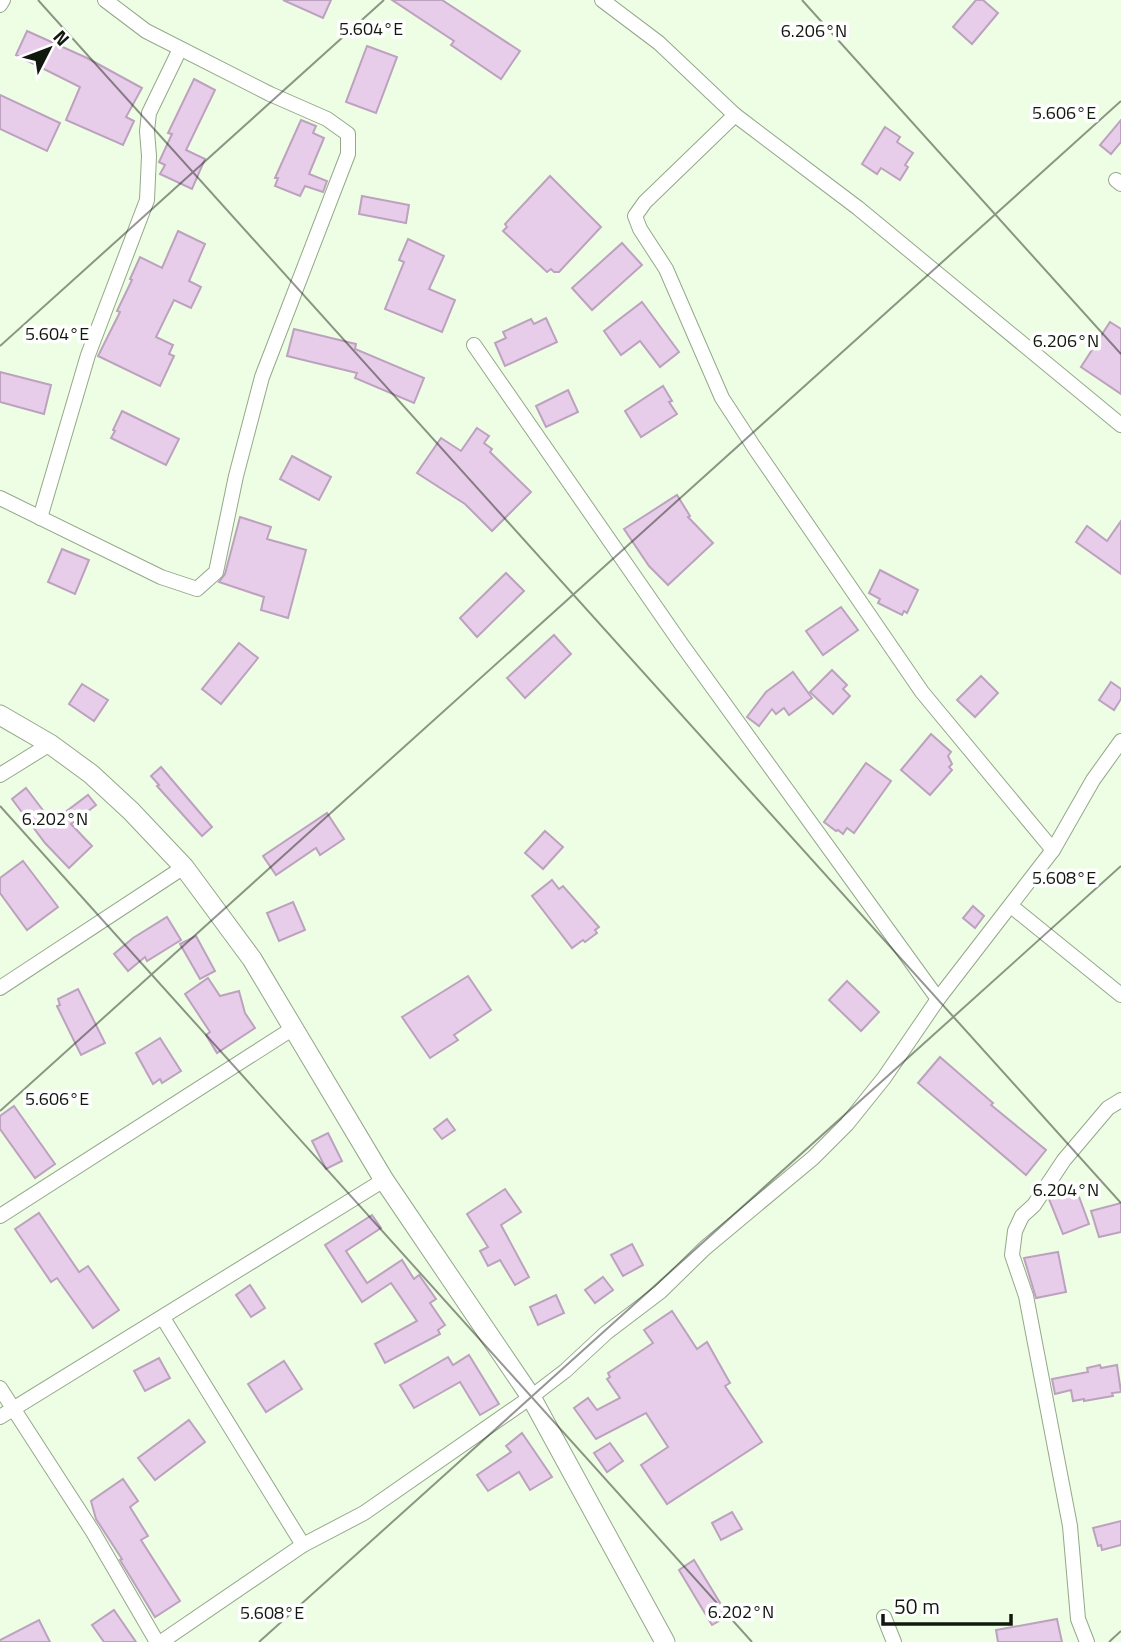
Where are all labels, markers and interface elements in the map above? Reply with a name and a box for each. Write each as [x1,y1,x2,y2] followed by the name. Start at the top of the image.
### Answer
[14,14,84,84] north arrow
[339,15,403,42] text: 5.604°E
[781,17,847,44] text: 6.206°N
[47,23,77,52] text: N
[1032,99,1096,126] text: 5.606°E
[25,320,89,347] text: 5.604°E
[1033,327,1099,354] text: 6.206°N
[22,805,88,832] text: 6.202°N
[1032,864,1096,891] text: 5.608°E
[25,1085,89,1112] text: 5.606°E
[1033,1176,1099,1203] text: 6.204°N
[883,1582,1011,1626] scale bar
[894,1590,940,1622] text: 50 m
[708,1598,774,1625] text: 6.202°N
[240,1599,304,1626] text: 5.608°E

